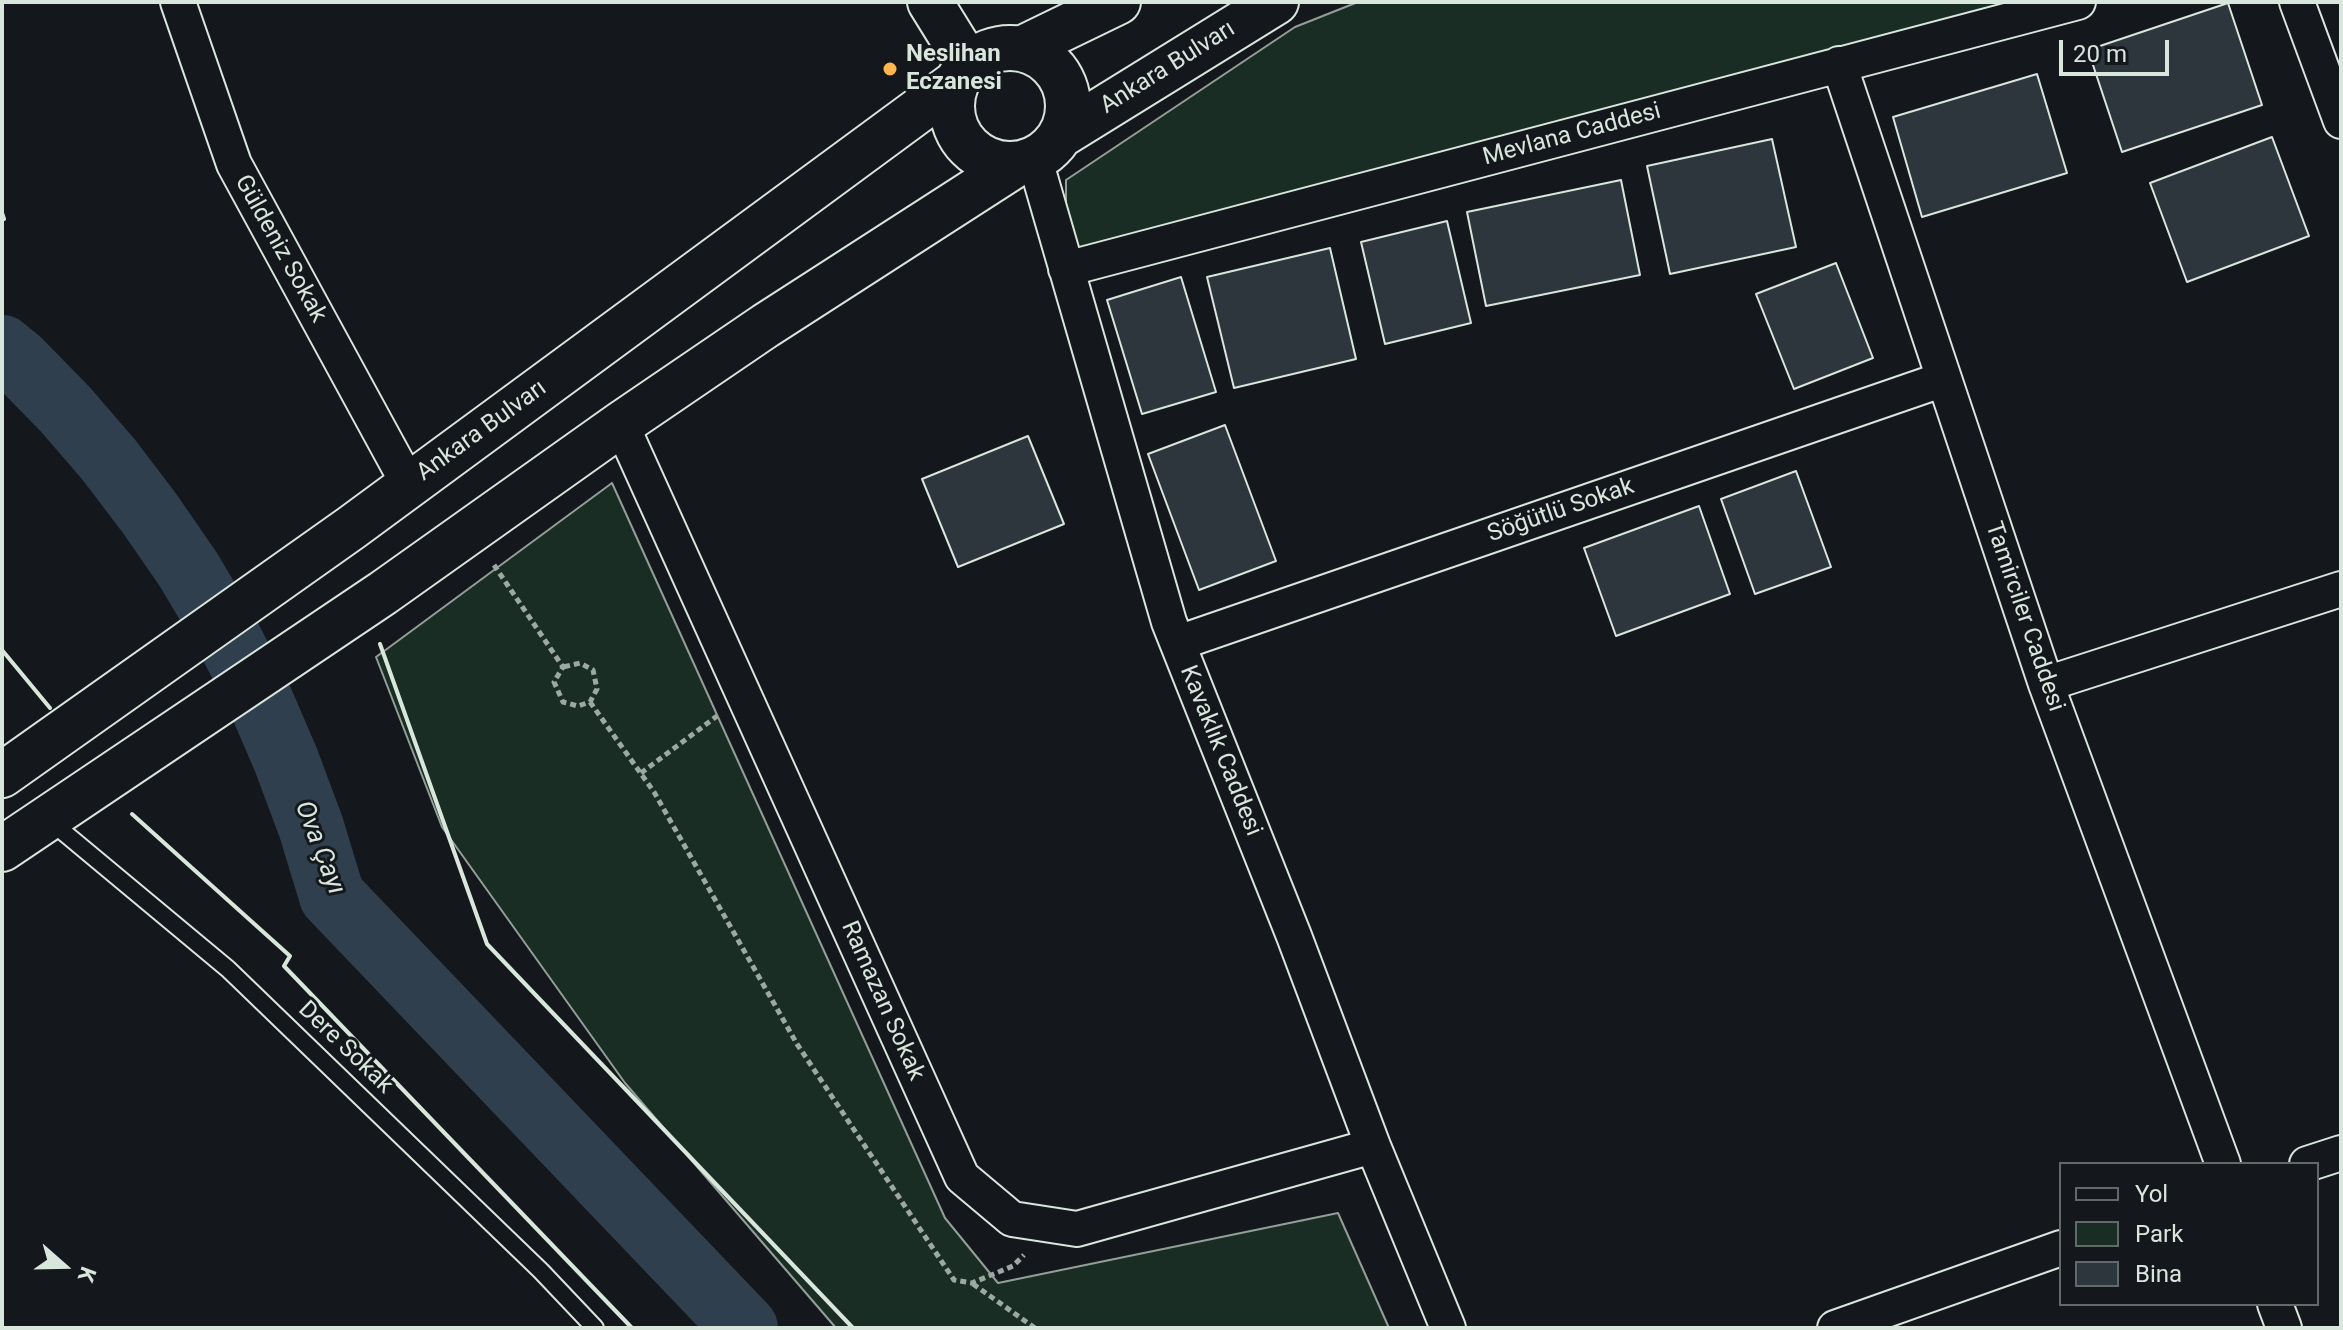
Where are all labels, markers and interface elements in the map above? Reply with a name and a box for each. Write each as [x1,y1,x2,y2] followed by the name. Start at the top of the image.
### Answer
[1095,15,1241,121] street label: Ankara Bulvarı
[2063,24,2173,74] scale bar
[2073,40,2127,68] text: 20 m
[906,41,1002,97] place label: Neslihan Eczanesi
[881,60,899,78] marker: Neslihan Eczanesi
[1480,97,1664,173] street label: Mevlana Caddesi
[228,170,332,328] street label: Güldeniz Sokak
[411,374,553,488] street label: Ankara Bulvarı
[1484,473,1638,549] street label: Söğütlü Sokak
[1978,518,2070,716] street label: Tamirciler Caddesi
[1173,662,1267,840] street label: Kavaklık Caddesi
[287,797,351,899] water label: Ova Çayı
[834,917,930,1085] street label: Ramazan Sokak
[292,996,398,1100] street label: Dere Sokak
[2059,1162,2319,1306] legend
[2135,1180,2168,1208] text: Yol
[2135,1220,2183,1248] text: Park
[24,1226,104,1306] north arrow
[2135,1260,2182,1288] text: Bina
[73,1264,101,1285] text: K

